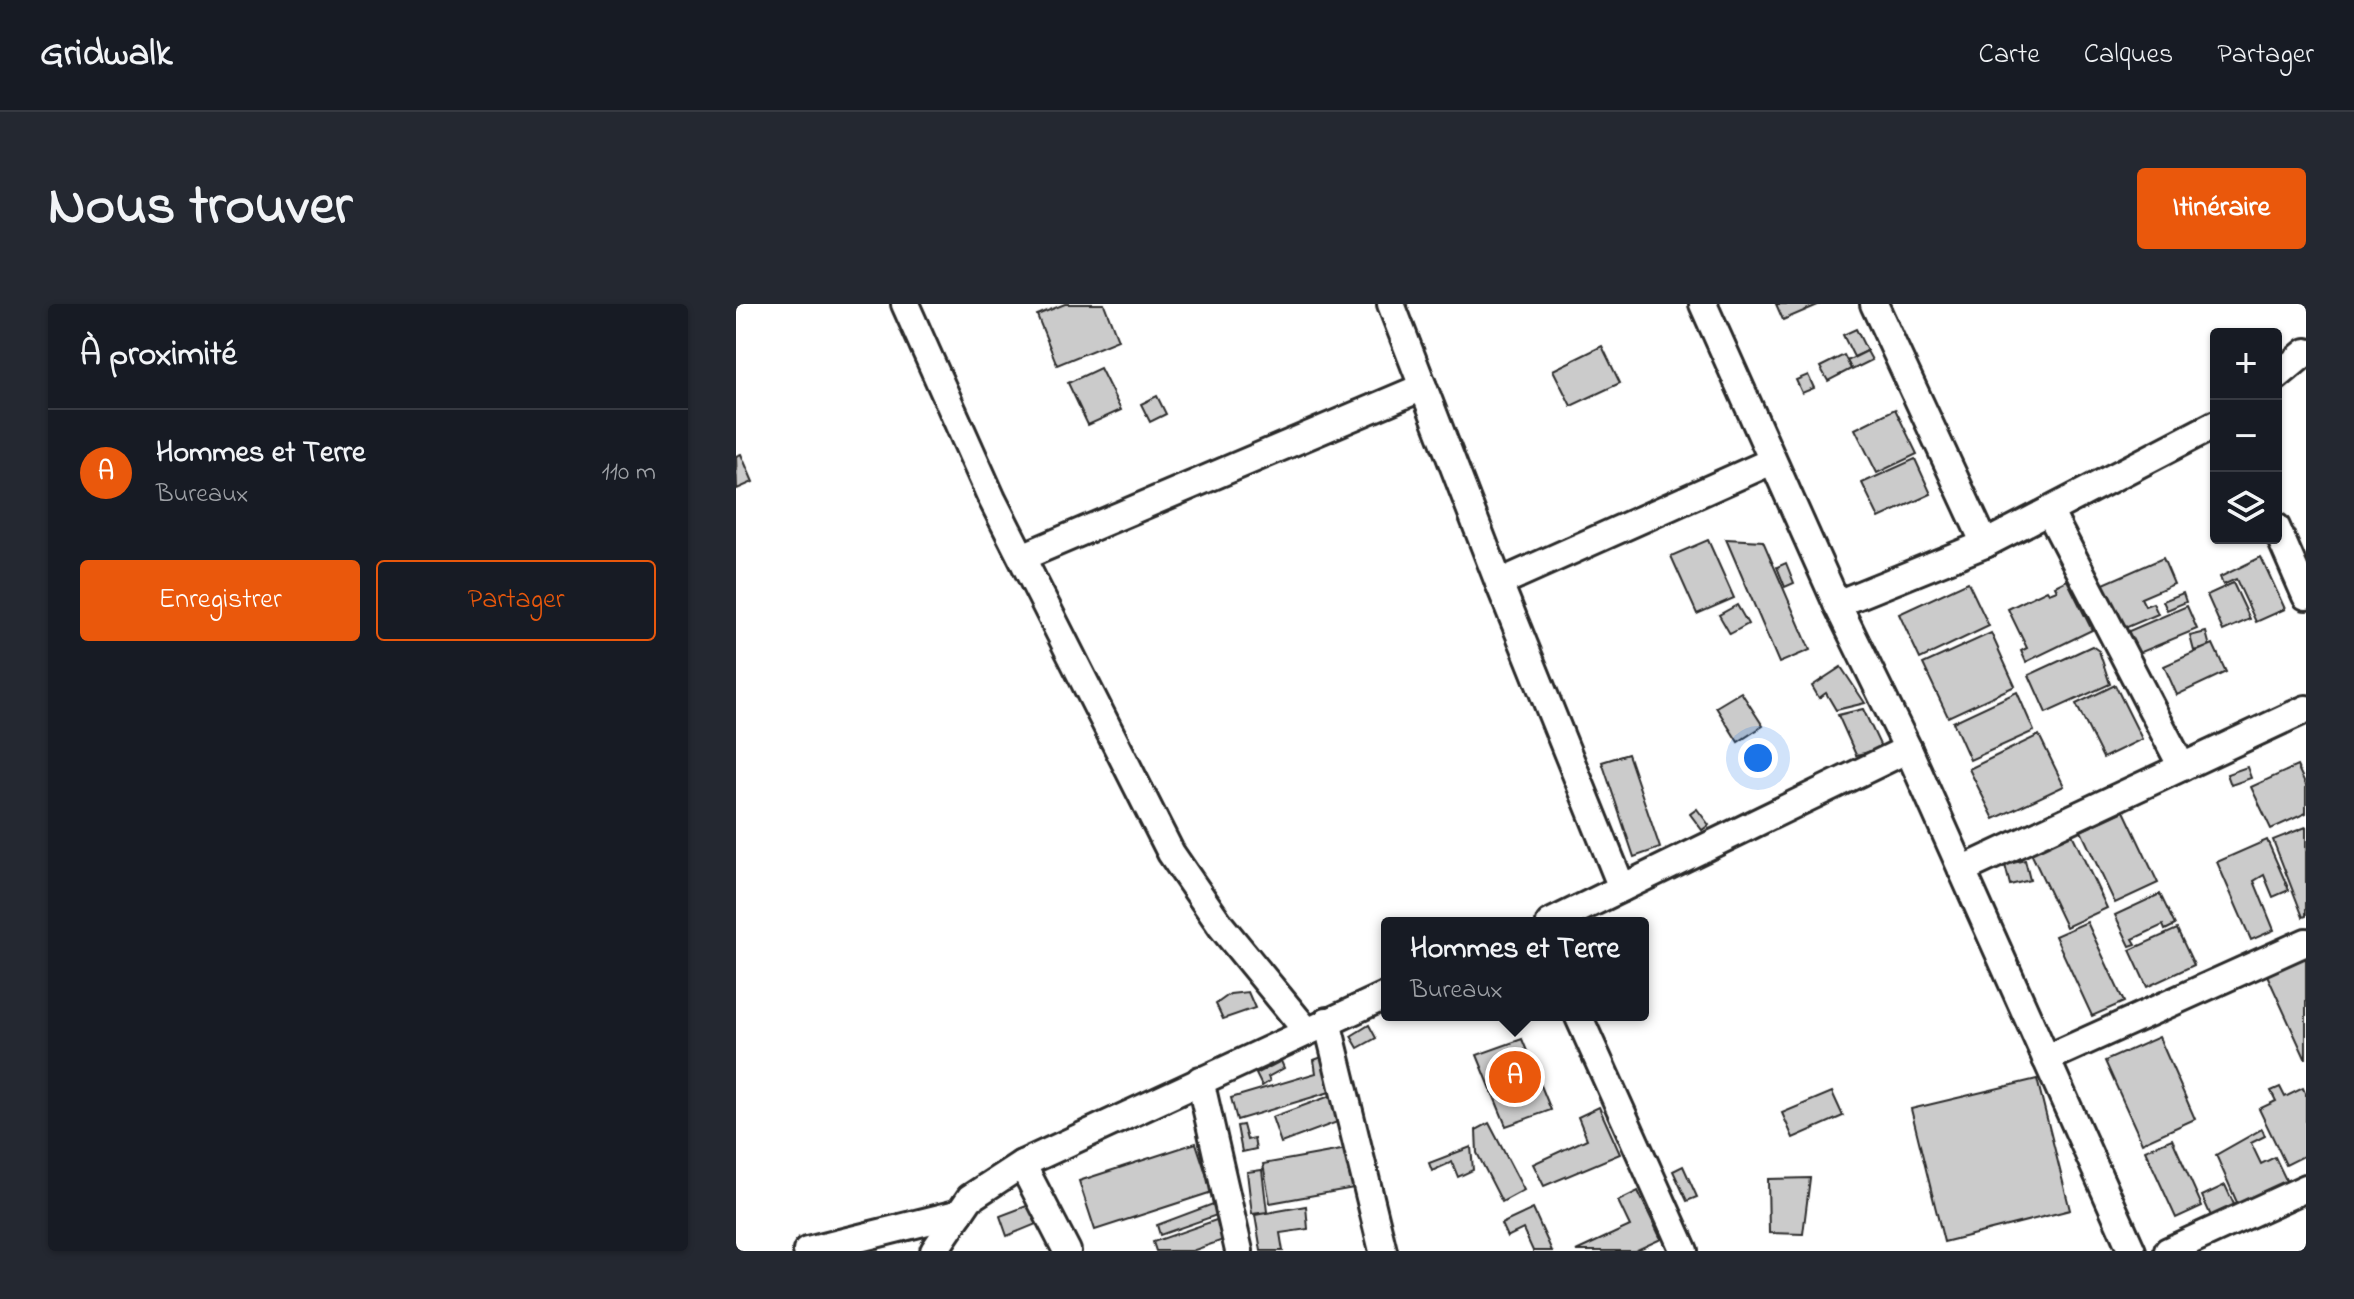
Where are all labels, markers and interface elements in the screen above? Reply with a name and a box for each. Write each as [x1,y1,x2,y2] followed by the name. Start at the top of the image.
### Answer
[40,27,172,83] text: Gridwalk
[1979,35,2040,76] text: Carte
[2084,35,2173,76] text: Calques
[2217,35,2314,76] text: Partager
[48,168,352,249] text: Nous trouver
[2137,168,2306,249] button: Itinéraire
[2210,328,2282,544] map controls
[2210,328,2282,400] button: +
[80,331,237,381] text: À proximité
[2210,400,2282,472] button: −
[156,432,366,476] text: Hommes et Terre
[98,454,114,492] text: A
[602,454,656,492] text: 110 m
[2210,472,2282,544] button: layers
[156,476,248,514] text: Bureaux
[80,560,360,641] button: Enregistrer
[376,560,656,641] button: Partager
[1738,738,1778,778] your location
[1381,917,1649,1021] popup
[1410,928,1620,972] text: Hommes et Terre
[1410,972,1503,1010] text: Bureaux
[1489,1047,1541,1107] pin: A

